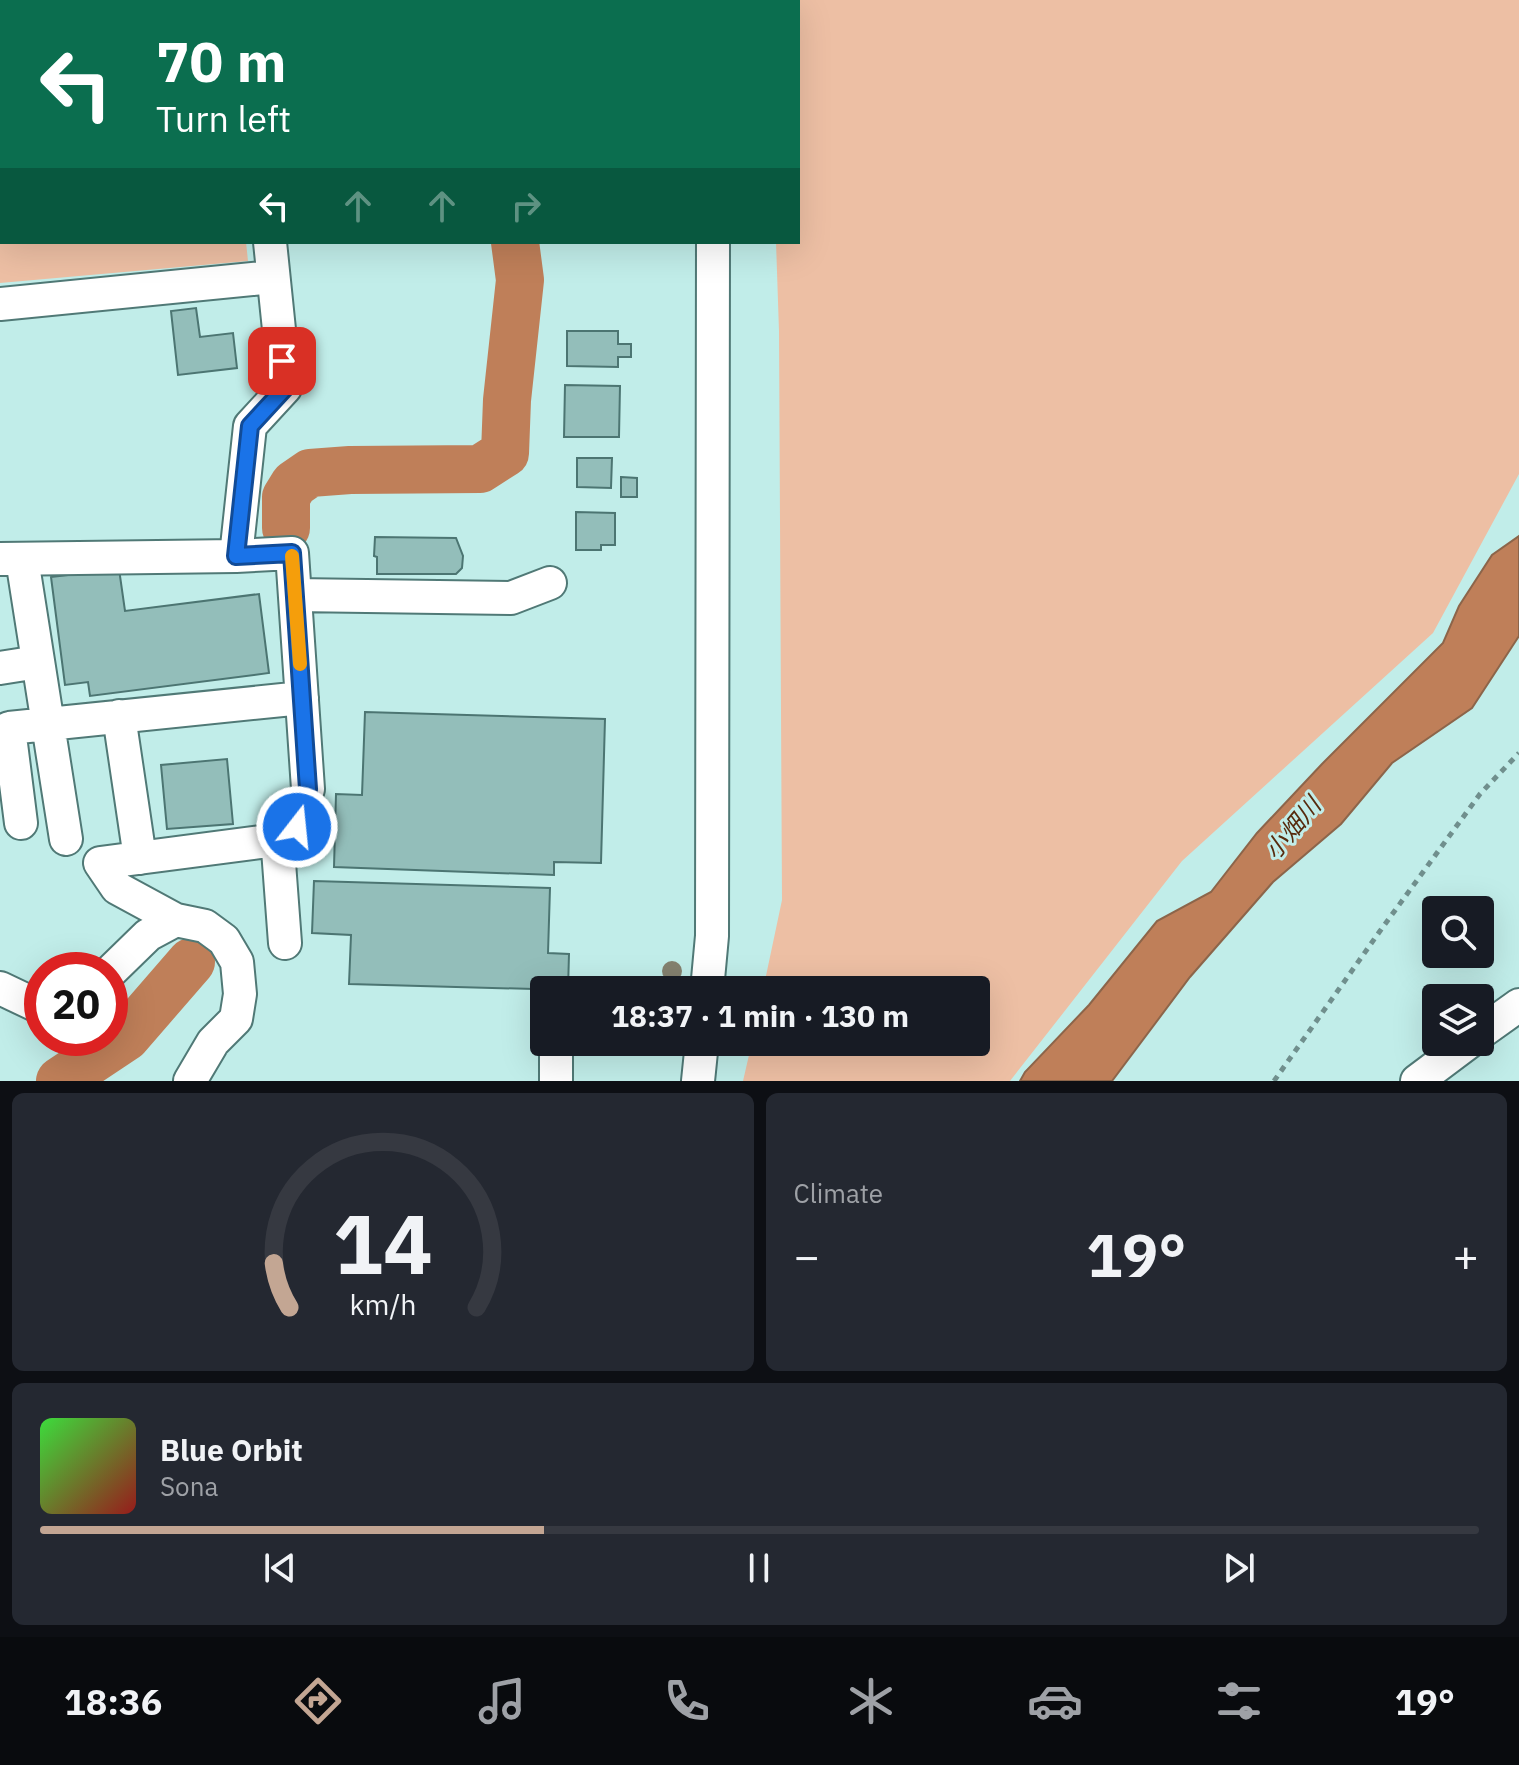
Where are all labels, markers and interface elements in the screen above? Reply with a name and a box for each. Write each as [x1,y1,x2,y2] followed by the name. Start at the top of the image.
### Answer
[156,25,286,97] text: 70 m
[24,32,128,136] icon: left
[156,95,291,142] text: Turn left
[252,184,296,228] icon: left
[336,184,380,228] icon: ahead
[420,184,464,228] icon: ahead
[504,184,548,228] icon: right
[248,327,316,395] pin
[260,339,304,383] icon: arrive
[255,785,339,869] position arrow
[1257,788,1329,866] water label: 小畑川
[1422,896,1494,1056] map controls
[1422,896,1494,968] button: search
[24,952,128,1056] speed limit sign: 20
[1422,984,1494,1056] button: layers
[611,996,909,1035] text: 18:37 · 1 min · 130 m
[794,1176,883,1210] text: Climate
[333,1189,433,1297] text: 14
[1086,1215,1186,1294] text: 19°
[794,1227,820,1284] text: −
[1453,1227,1479,1284] text: +
[349,1286,416,1323] text: km/h
[160,1430,303,1469] text: Blue Orbit
[160,1469,218,1503] text: Sona
[258,1546,302,1590] icon: previous
[737,1546,781,1590] icon: pause
[1217,1546,1261,1590] icon: next
[290,1673,346,1729] icon: directions
[474,1673,530,1729] icon: music
[659,1673,715,1729] icon: phone
[843,1673,899,1729] icon: climate
[1027,1673,1083,1729] icon: car
[1211,1673,1267,1729] icon: filters
[64,1678,162,1725] text: 18:36
[1395,1678,1455,1725] text: 19°

